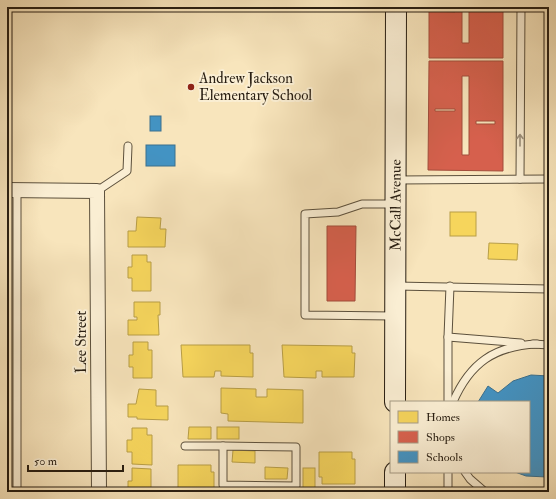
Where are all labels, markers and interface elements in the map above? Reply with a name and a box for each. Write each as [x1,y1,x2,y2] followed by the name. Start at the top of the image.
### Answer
[198,69,312,105] place label: Andrew Jackson Elementary School
[186,82,196,92] marker: Andrew Jackson Elementary School
[516,134,524,147] one-way arrow
[386,159,406,251] street label: McCall Avenue
[72,311,91,373] street label: Lee Street
[390,401,530,473] legend
[426,410,460,425] text: Homes
[426,430,455,445] text: Shops
[28,447,123,473] scale bar
[426,450,463,465] text: Schools
[34,454,58,469] text: 50 m

